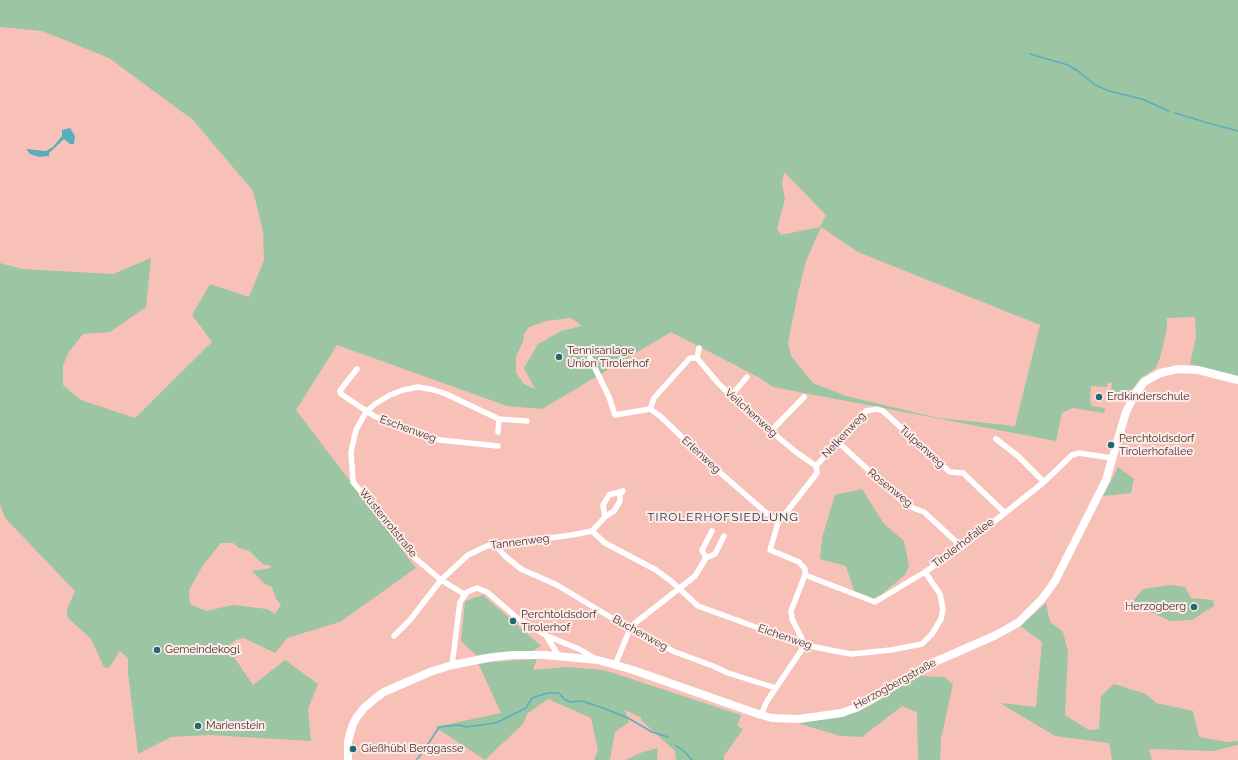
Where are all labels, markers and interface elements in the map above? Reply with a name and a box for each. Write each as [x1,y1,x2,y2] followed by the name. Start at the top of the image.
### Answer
[567,344,649,370] place label: Tennisanlage Union Tirolerhof
[554,352,564,362] marker: Tennisanlage Union Tirolerhof
[722,386,780,440] street label: Veilchenweg
[1107,390,1190,404] place label: Erdkinderschule
[1094,392,1104,402] marker: Erdkinderschule
[819,409,869,461] street label: Nelkenweg
[378,413,438,445] street label: Eschenweg
[896,423,948,471] street label: Tulpenweg
[1119,432,1194,458] place label: Perchtoldsdorf Tirolerhofallee
[679,434,723,476] street label: Erlenweg
[1106,440,1116,450] marker: Perchtoldsdorf Tirolerhofallee
[865,466,915,510] street label: Rosenweg
[356,486,420,560] street label: Wüstenrotstraße
[647,510,799,524] district label: TIROLERHOFSIEDLUNG
[929,515,997,571] street label: Tirolerhofallee
[490,532,550,552] street label: Tannenweg
[1125,600,1186,614] place label: Herzogberg
[1189,602,1199,612] marker: Herzogberg
[521,608,596,634] place label: Perchtoldsdorf Tirolerhof
[610,612,670,654] street label: Buchenweg
[508,616,518,626] marker: Perchtoldsdorf Tirolerhof
[756,622,814,652] street label: Eichenweg
[165,643,240,657] place label: Gemeindekogl
[152,645,162,655] marker: Gemeindekogl
[852,656,938,712] street label: Herzogbergstraße
[206,719,265,733] place label: Marienstein
[193,721,203,731] marker: Marienstein
[361,742,463,756] place label: Gießhübl Berggasse
[348,744,358,754] marker: Gießhübl Berggasse

